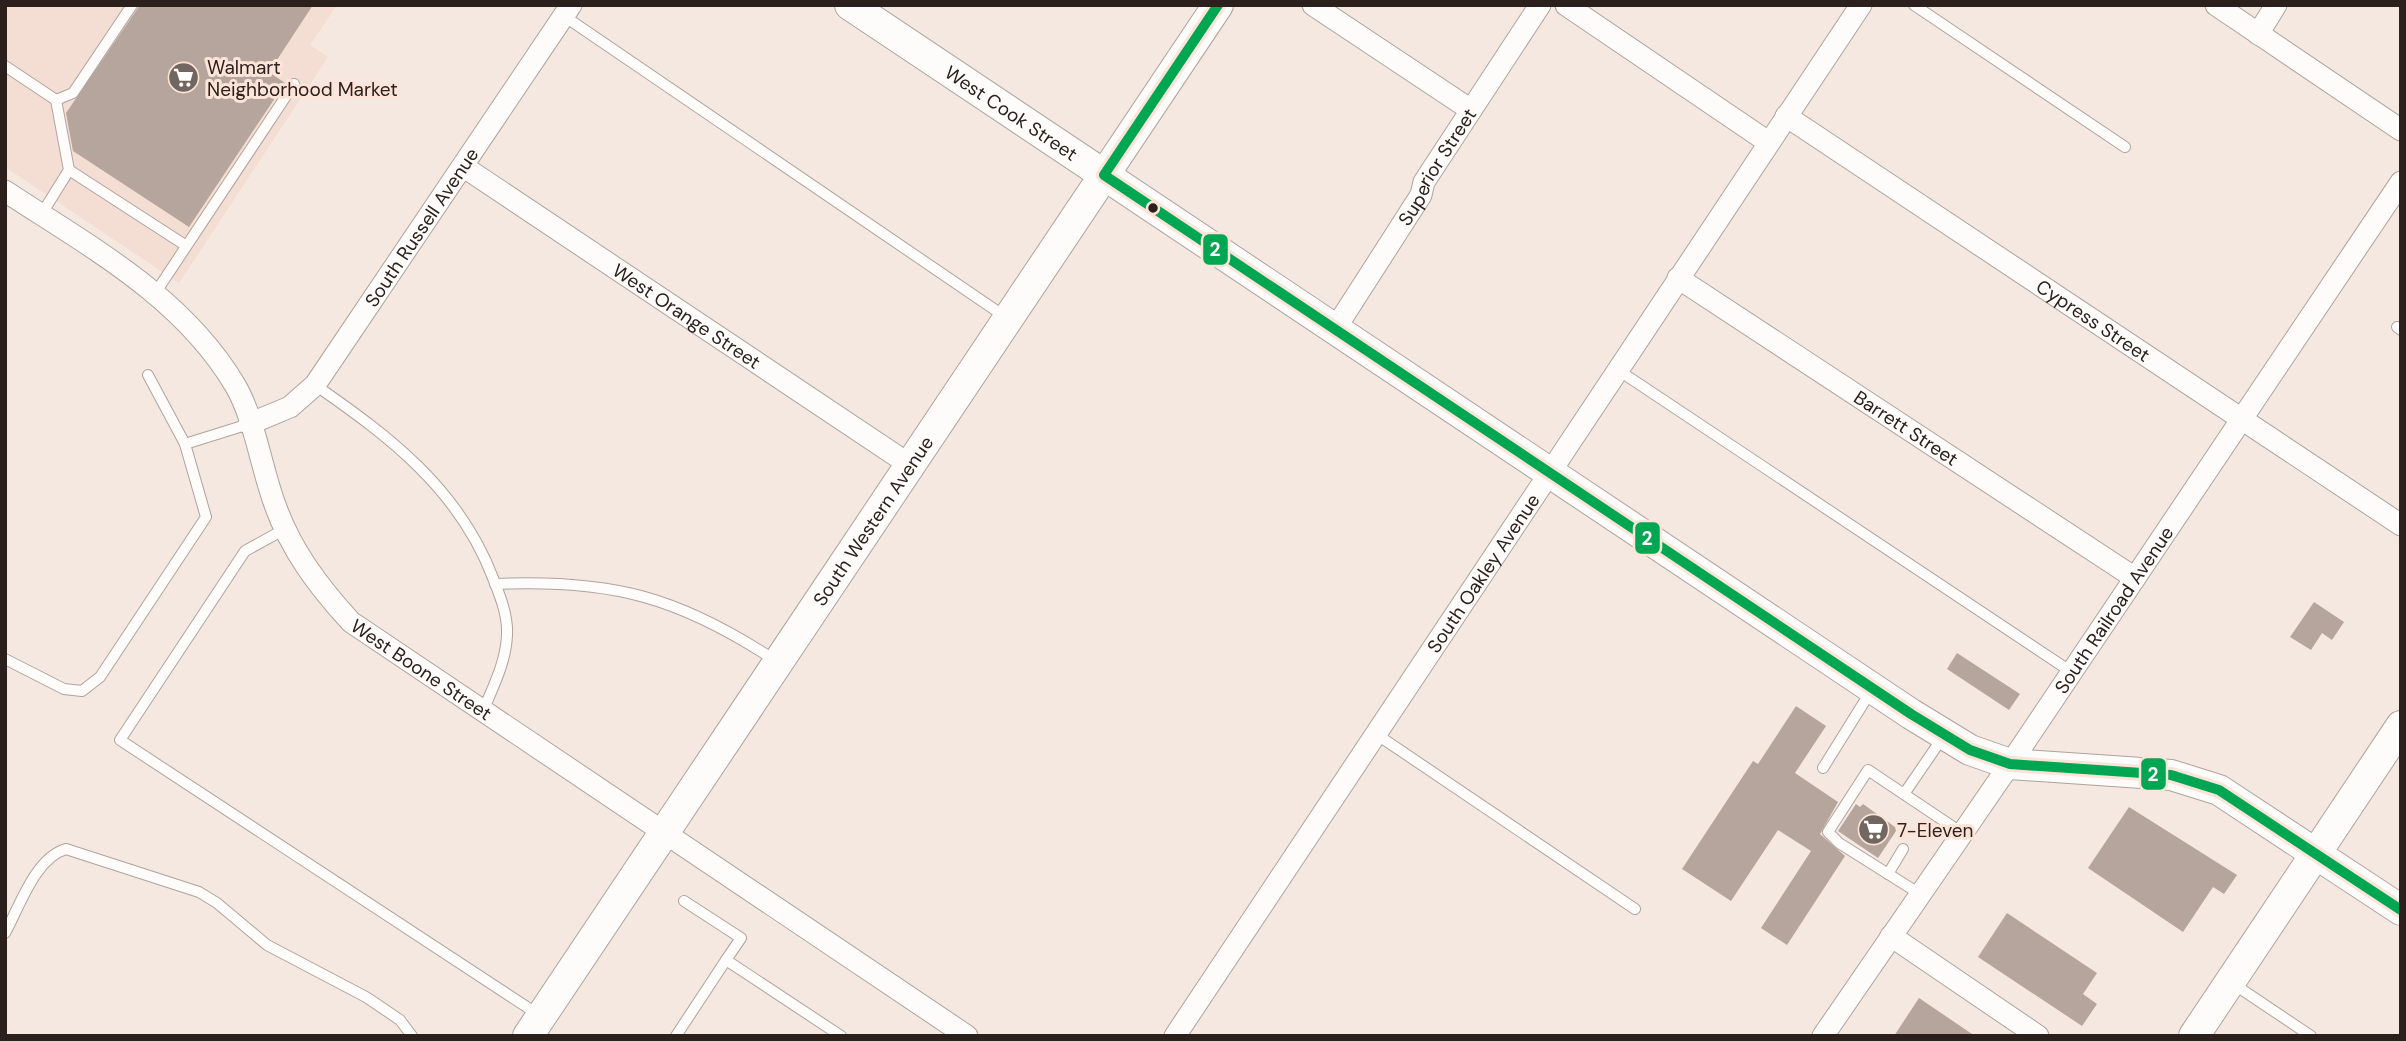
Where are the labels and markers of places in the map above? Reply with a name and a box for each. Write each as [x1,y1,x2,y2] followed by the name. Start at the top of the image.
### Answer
[207,55,398,102] place label: Walmart Neighborhood Market
[167,61,201,95] supermarket icon: Walmart Neighborhood Market
[1146,201,1160,215] unlabelled marker
[1857,813,1891,847] supermarket icon: 7-Eleven
[1897,818,1973,843] place label: 7-Eleven

